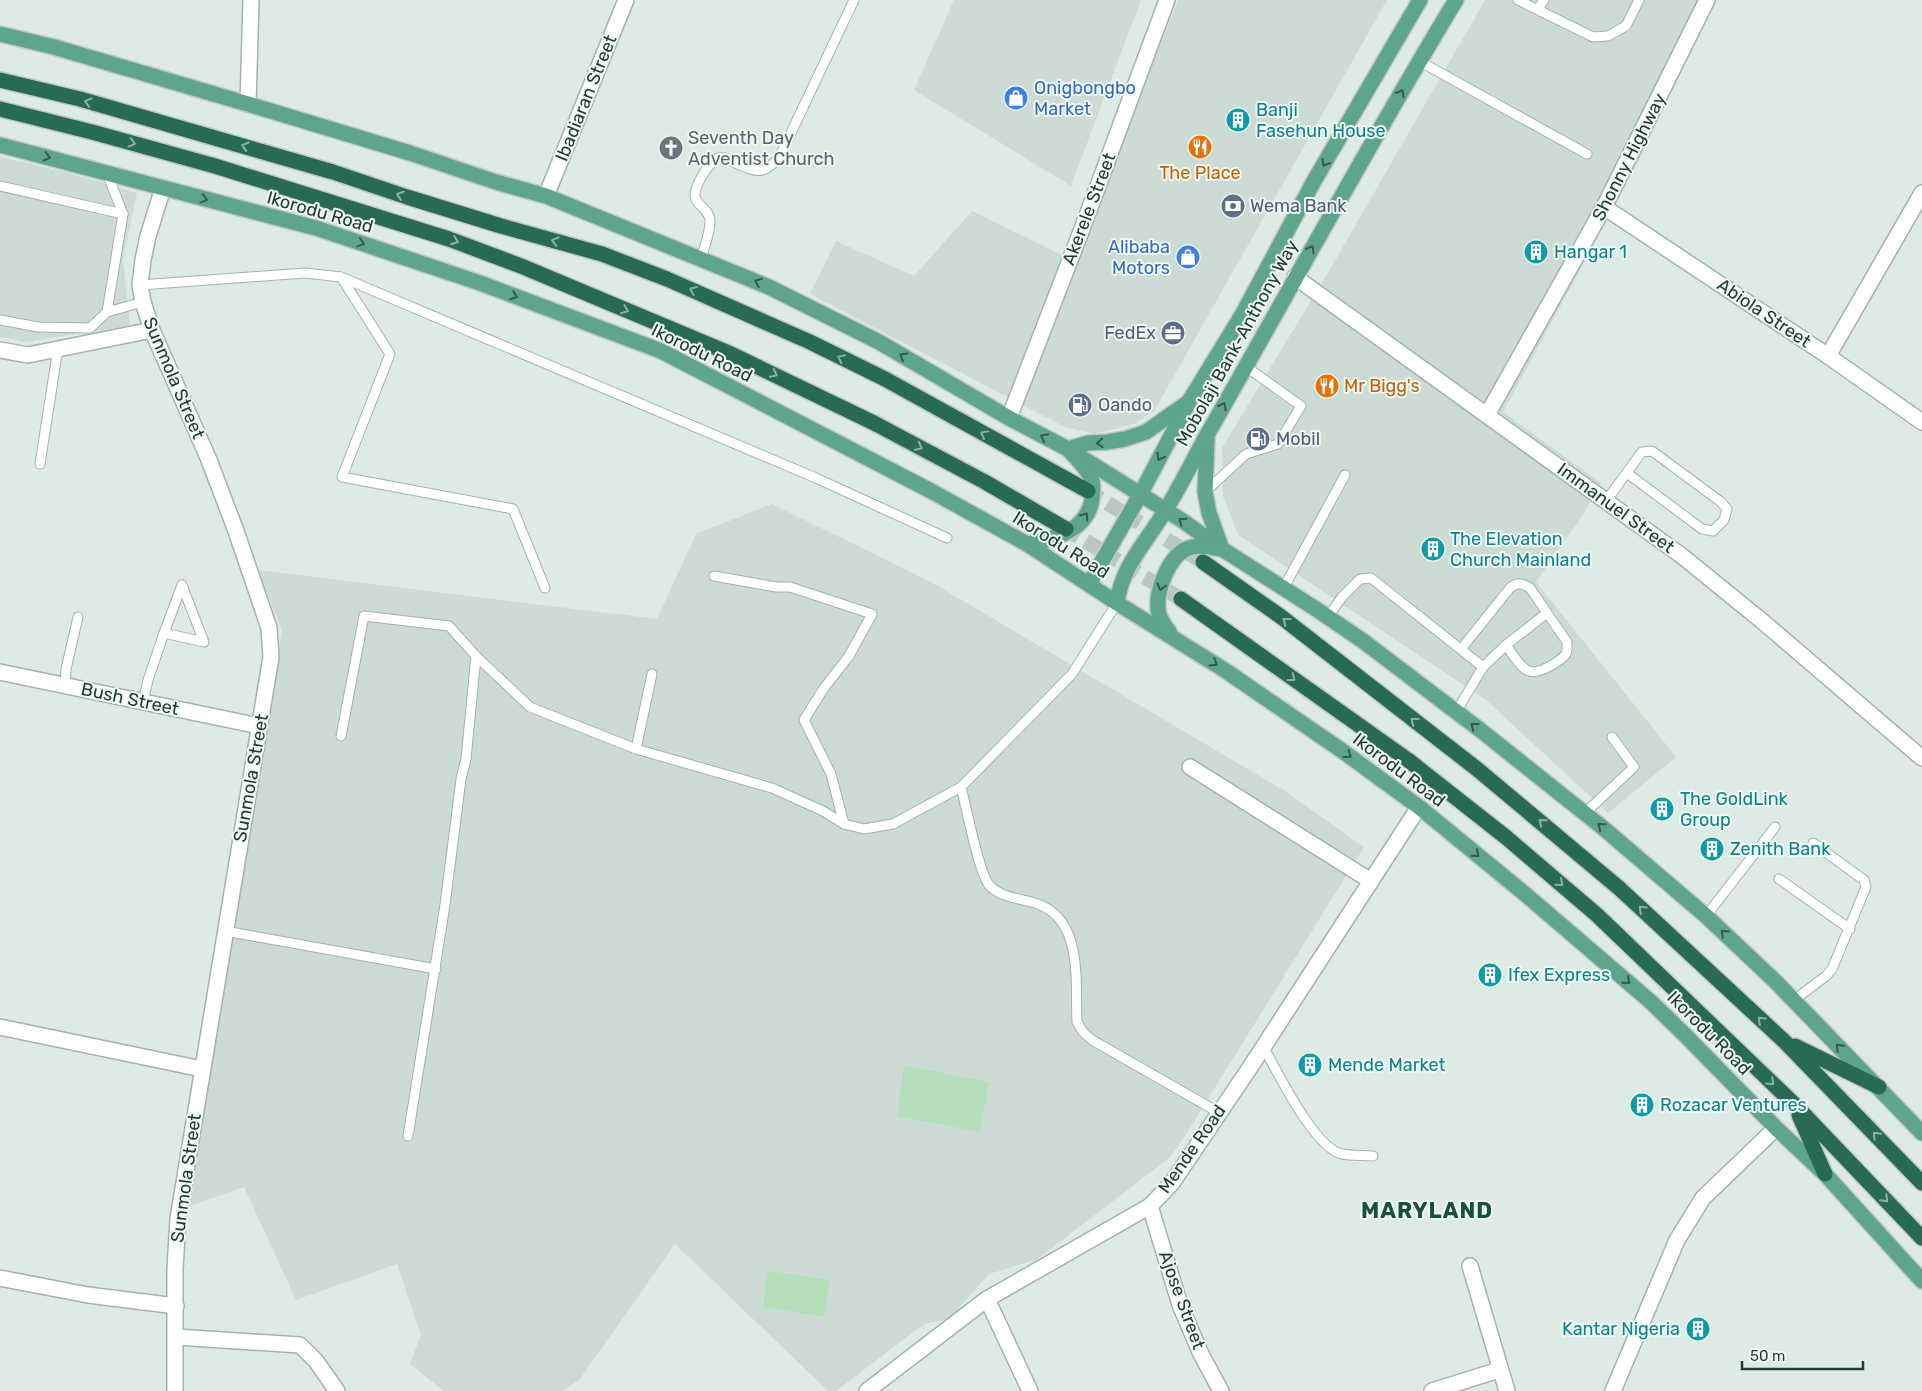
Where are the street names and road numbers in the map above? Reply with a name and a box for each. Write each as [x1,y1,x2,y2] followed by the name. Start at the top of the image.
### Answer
[551,32,621,164] street label: Ibadiaran Street
[1587,89,1671,225] street label: Shonny Highway
[1057,150,1121,268] street label: Akerele Street
[264,186,376,238] street label: Ikorodu Road
[1171,236,1303,450] street label: Mobolaji Bank-Anthony Way
[1713,274,1815,352] street label: Abiola Street
[138,314,210,442] street label: Sunmola Street
[648,319,756,387] street label: Ikorodu Road
[1553,458,1679,558] street label: Immanuel Street
[1009,507,1113,583] street label: Ikorodu Road
[79,678,181,720] street label: Bush Street
[229,712,273,844] street label: Sunmola Street
[1349,728,1449,812] street label: Ikorodu Road
[1662,986,1756,1080] street label: Ikorodu Road
[1153,1100,1231,1198] street label: Mende Road
[166,1112,206,1244] street label: Sunmola Street
[1154,1248,1210,1352] street label: Ajose Street

